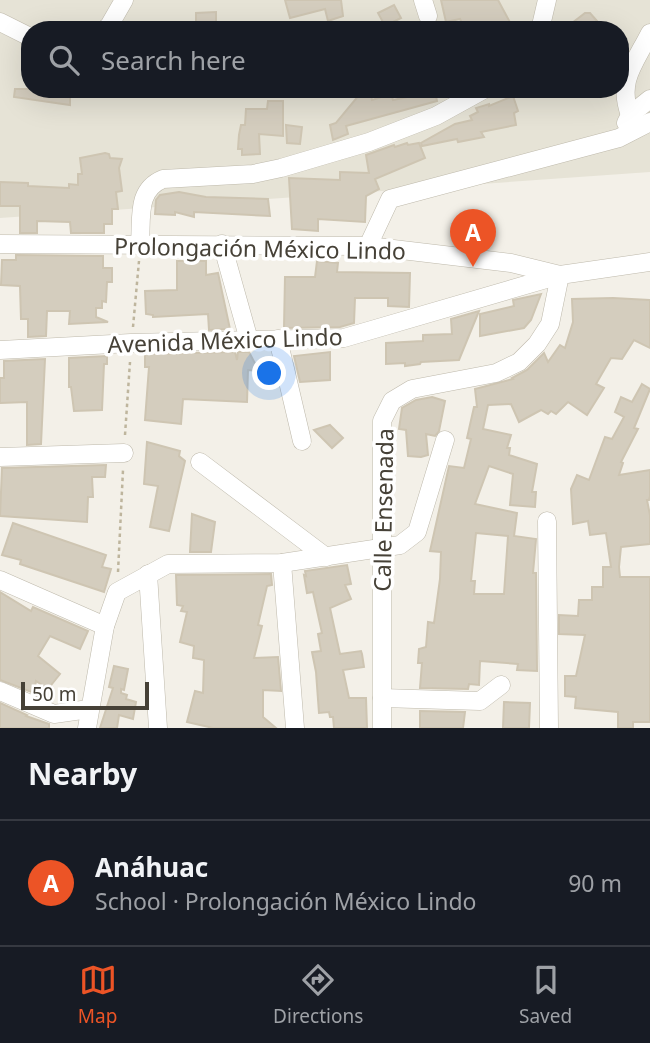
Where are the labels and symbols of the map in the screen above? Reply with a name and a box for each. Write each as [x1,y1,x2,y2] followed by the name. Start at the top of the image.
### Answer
[450,209,496,267] pin: A
[114,229,406,267] street label: Prolongación México Lindo
[107,320,343,360] street label: Avenida México Lindo
[252,356,286,390] your location
[366,428,400,592] street label: Calle Ensenada
[21,679,149,711] scale bar

